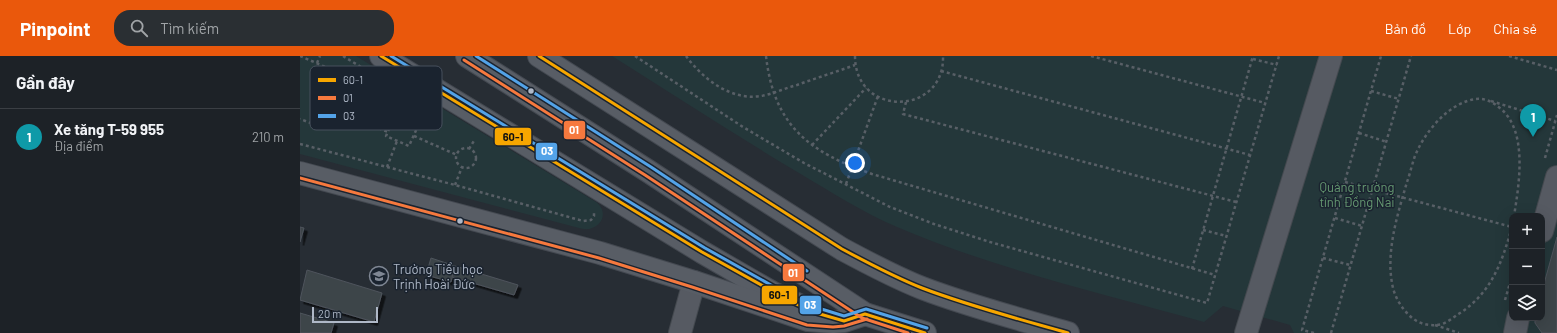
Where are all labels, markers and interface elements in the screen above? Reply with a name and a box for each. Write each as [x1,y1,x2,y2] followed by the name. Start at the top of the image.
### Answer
[114,10,394,46] search box
[20,17,90,40] text: Pinpoint
[128,17,150,39] icon: search
[160,19,219,37] text: Tìm kiếm
[1385,20,1426,37] text: Bản đồ
[1448,20,1471,37] text: Lớp
[1493,20,1537,37] text: Chia sẻ
[310,66,442,130] legend
[16,72,75,92] text: Gần đây
[343,73,363,86] text: 60-1
[526,86,536,96] unlabelled marker
[343,91,353,104] text: 01
[1520,104,1546,137] pin: 1
[343,109,355,122] text: 03
[54,120,164,138] text: Xe tăng T-59 955
[563,120,586,140] line badge: 01
[569,123,579,136] text: 01
[494,127,532,146] line badge: 60-1
[27,129,31,145] text: 1
[252,129,284,145] text: 210 m
[503,130,523,143] text: 60-1
[54,138,104,154] text: Địa điểm
[535,142,558,161] line badge: 03
[541,144,553,157] text: 03
[845,153,865,173] your location
[1319,179,1395,210] park label: Quảng trường tỉnh Đồng Nai
[1509,213,1545,321] map controls
[1509,213,1545,249] button: +
[455,216,465,226] unlabelled marker
[1509,249,1545,285] button: −
[393,261,483,292] place label: Trường Tiểu học Trịnh Hoài Đức
[782,263,805,282] line badge: 01
[368,265,390,287] school or university icon: Trường Tiểu học Trịnh Hoài Đức
[788,266,798,279] text: 01
[761,285,798,305] line badge: 60-1
[1509,285,1545,321] button: layers
[769,288,789,301] text: 60-1
[799,295,822,315] line badge: 03
[804,298,816,311] text: 03
[312,305,378,324] scale bar
[318,307,341,320] text: 20 m

